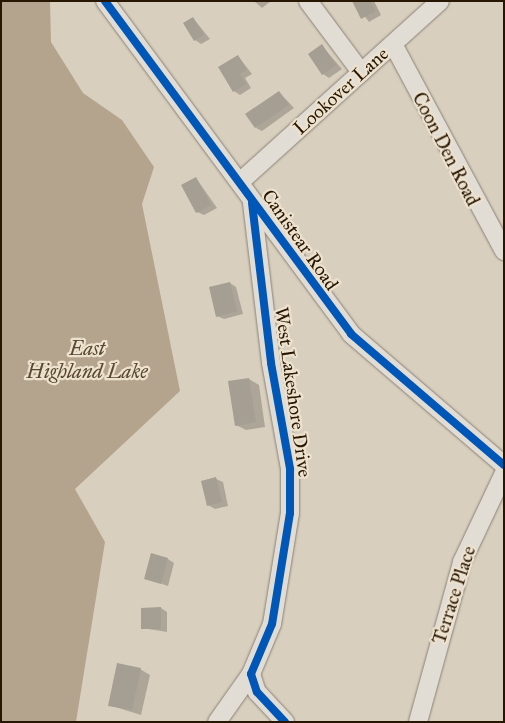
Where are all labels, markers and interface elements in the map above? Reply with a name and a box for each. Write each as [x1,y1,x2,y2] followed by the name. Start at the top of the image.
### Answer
[289,42,393,140] street label: Lookover Lane
[408,88,484,210] street label: Coon Den Road
[257,185,343,295] street label: Canistear Road
[270,305,316,479] street label: West Lakeshore Drive
[26,337,148,384] water label: East Highland Lake
[427,543,481,647] street label: Terrace Place

